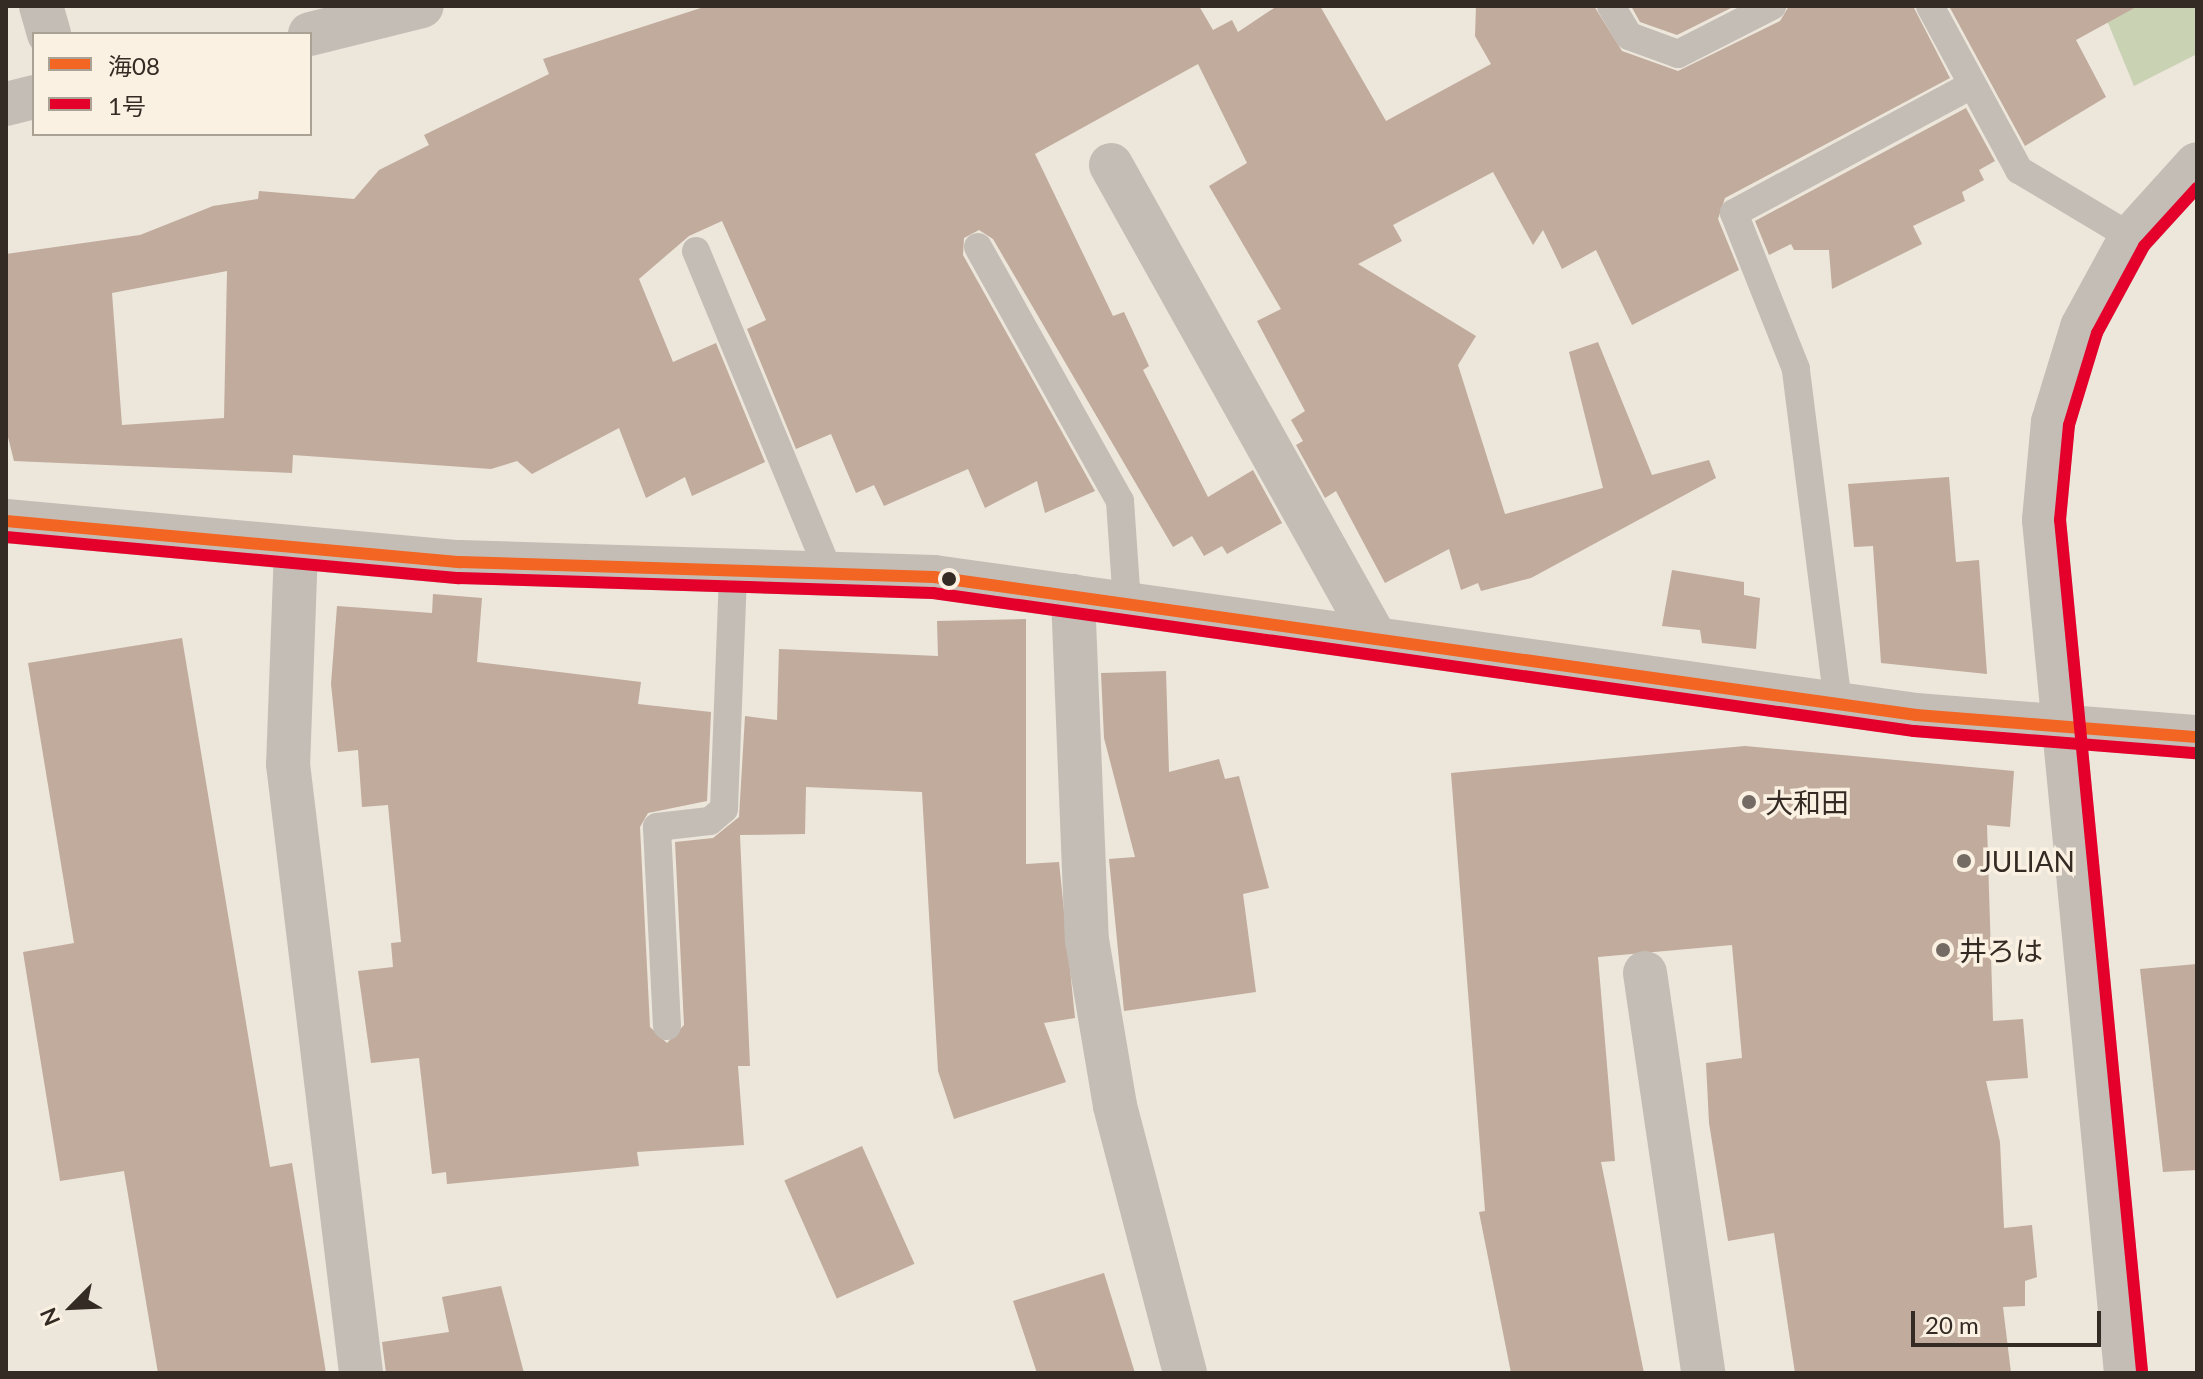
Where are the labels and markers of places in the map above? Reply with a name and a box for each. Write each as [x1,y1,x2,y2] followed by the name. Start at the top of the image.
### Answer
[941,571,957,587] unlabelled marker
[1765,785,1849,819] place label: 大和田
[1740,793,1758,811] marker: 大和田
[1980,844,2075,878] place label: JULIAN
[1955,852,1973,870] marker: JULIAN
[1959,933,2043,967] place label: 井ろは
[1934,941,1952,959] marker: 井ろは

